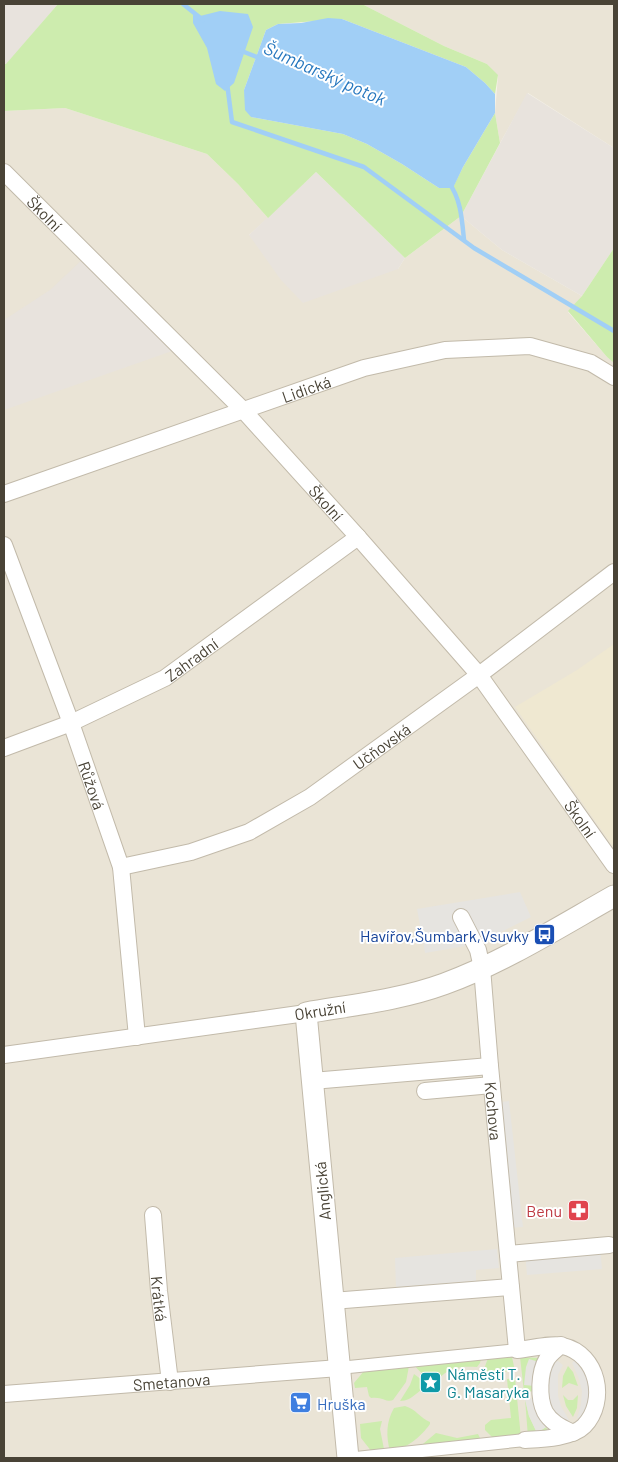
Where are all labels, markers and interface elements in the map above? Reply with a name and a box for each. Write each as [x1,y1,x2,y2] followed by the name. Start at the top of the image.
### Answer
[261,36,390,110] water label: Šumbarský potok
[24,192,67,235] street label: Školní
[279,371,333,406] street label: Lidická
[306,481,348,525] street label: Školní
[161,633,222,684] street label: Zahradní
[349,718,414,773] street label: Učňovská
[75,759,110,812] street label: Růžová
[561,796,601,841] street label: Školní
[533,923,557,947] bus stop icon: Havířov,Šumbark,Vsuvky
[360,926,530,945] place label: Havířov,Šumbark,Vsuvky
[293,996,348,1023] street label: Okružní
[482,1081,507,1141] street label: Kochova
[310,1161,334,1221] street label: Anglická
[566,1198,590,1222] pharmacy icon: Benu
[526,1201,562,1220] place label: Benu
[148,1275,172,1322] street label: Krátká
[447,1364,530,1401] place label: Náměstí T. G. Masaryka
[132,1369,211,1393] street label: Smetanova
[419,1370,443,1394] place icon: Náměstí T. G. Masaryka
[289,1391,313,1415] supermarket icon: Hruška
[317,1394,366,1413] place label: Hruška

